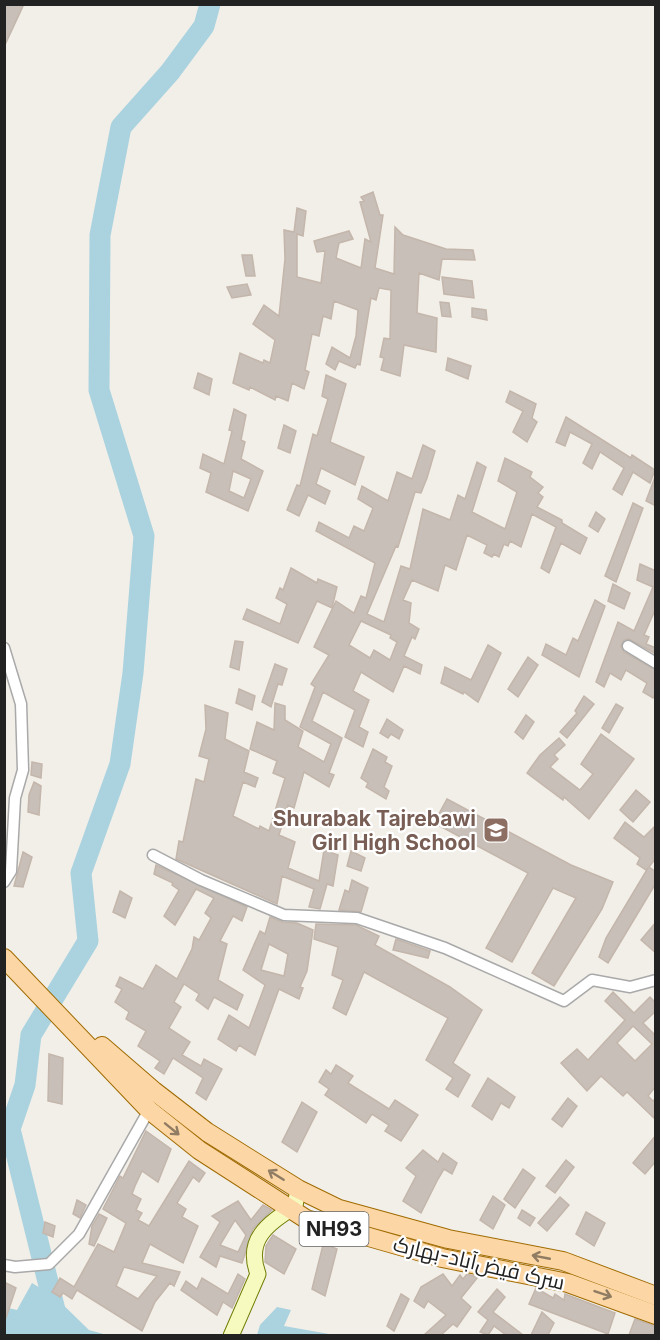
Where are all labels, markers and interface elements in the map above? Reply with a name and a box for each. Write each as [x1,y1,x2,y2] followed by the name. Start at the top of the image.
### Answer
[273,806,476,855] place label: Shurabak Tajrebawi Girl High School
[481,815,511,845] school or university icon: Shurabak Tajrebawi Girl High School
[164,1122,179,1136] one-way arrow
[268,1169,285,1181] one-way arrow
[300,1212,368,1246] road number: NH93
[391,1231,567,1296] street label: سرک فیض‌آباد-بهارک
[532,1251,551,1262] one-way arrow
[593,1290,612,1301] one-way arrow

